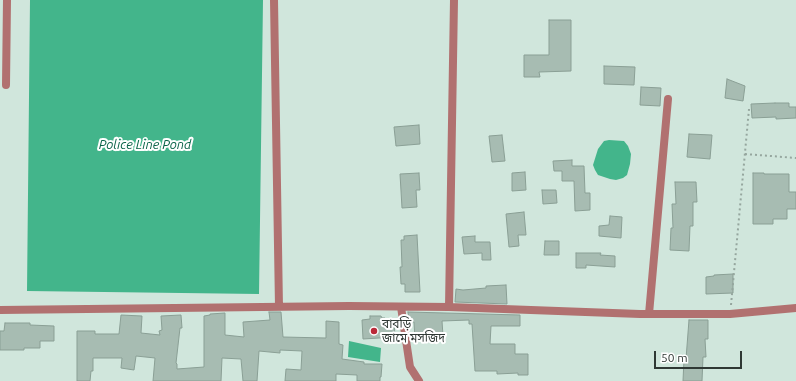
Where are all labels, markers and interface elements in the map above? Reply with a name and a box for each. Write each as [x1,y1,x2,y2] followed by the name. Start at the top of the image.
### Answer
[99,137,191,153] water label: Police Line Pond
[382,317,445,345] place label: বাবড়ি জামে মসজিদ
[369,326,379,336] marker: বাবড়ি জামে মসজিদ
[656,343,744,369] scale bar
[661,351,688,364] text: 50 m

